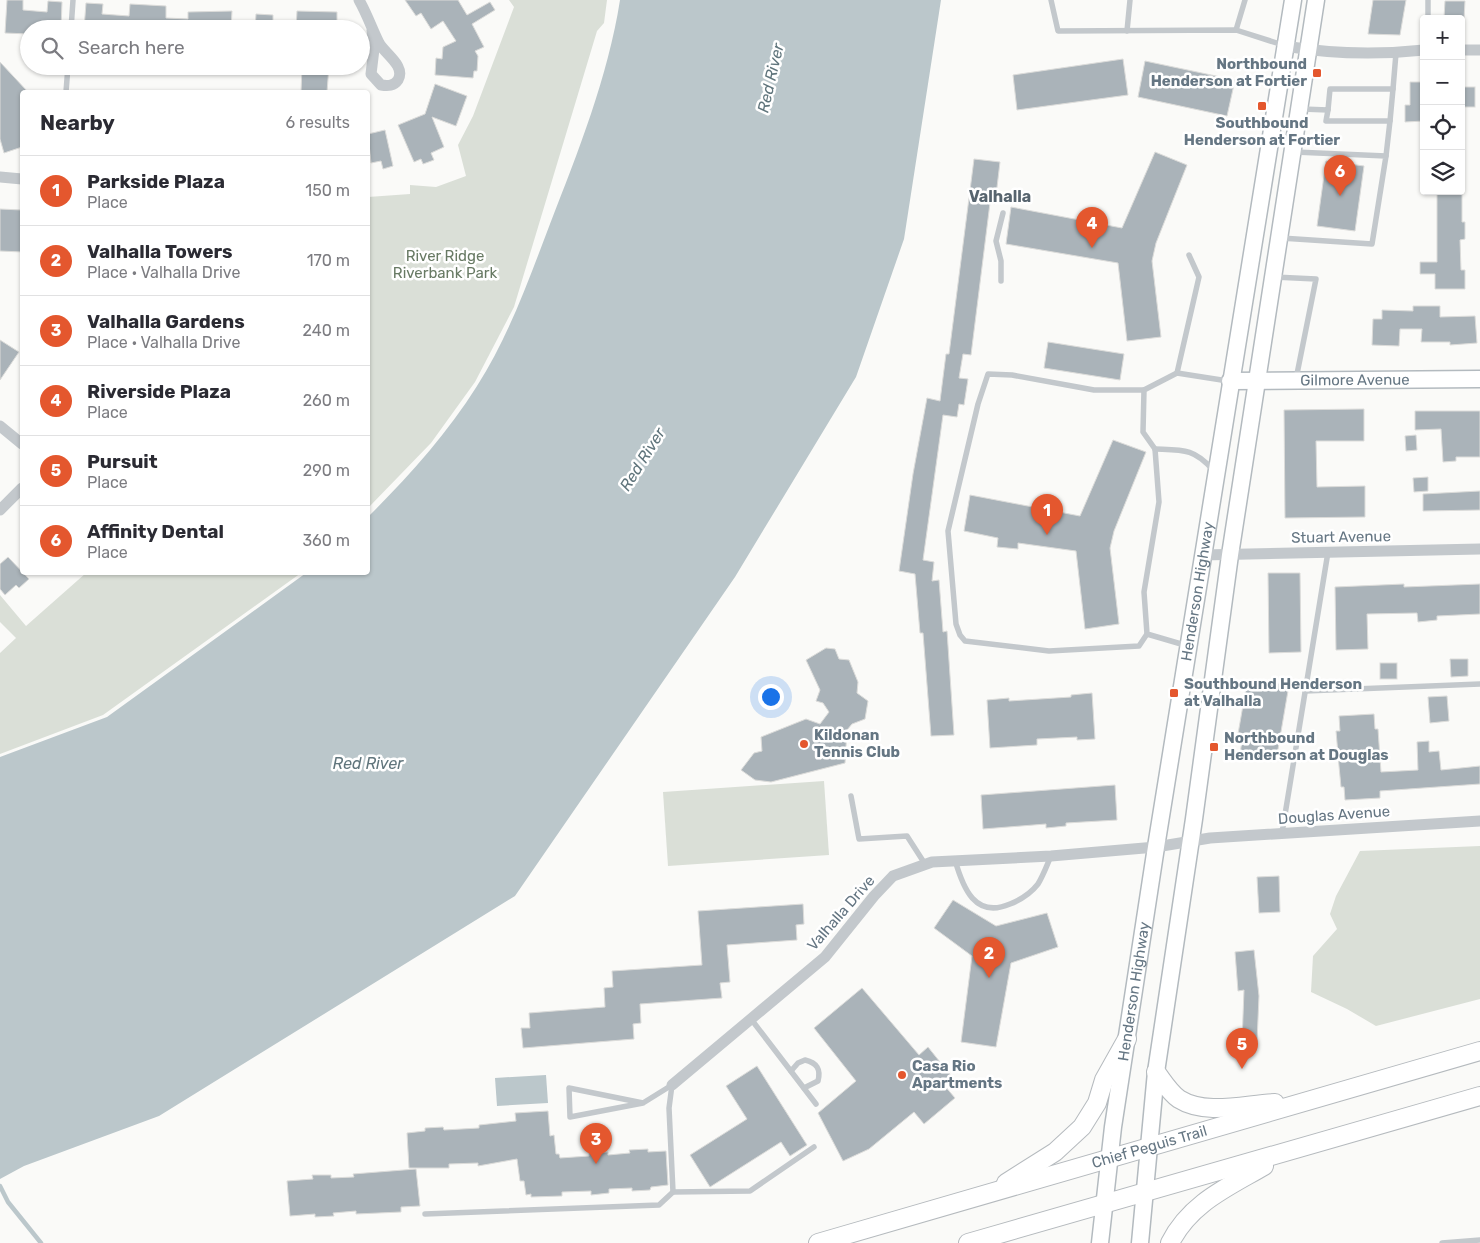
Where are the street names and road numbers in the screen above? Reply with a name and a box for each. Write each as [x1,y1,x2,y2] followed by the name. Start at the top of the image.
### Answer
[1300,371,1410,389] street label: Gilmore Avenue
[1177,520,1217,662] street label: Henderson Highway
[1291,527,1391,547] street label: Stuart Avenue
[1277,802,1391,828] street label: Douglas Avenue
[803,872,879,954] street label: Valhalla Drive
[1114,920,1153,1062] street label: Henderson Highway
[1089,1122,1209,1172] street label: Chief Peguis Trail

